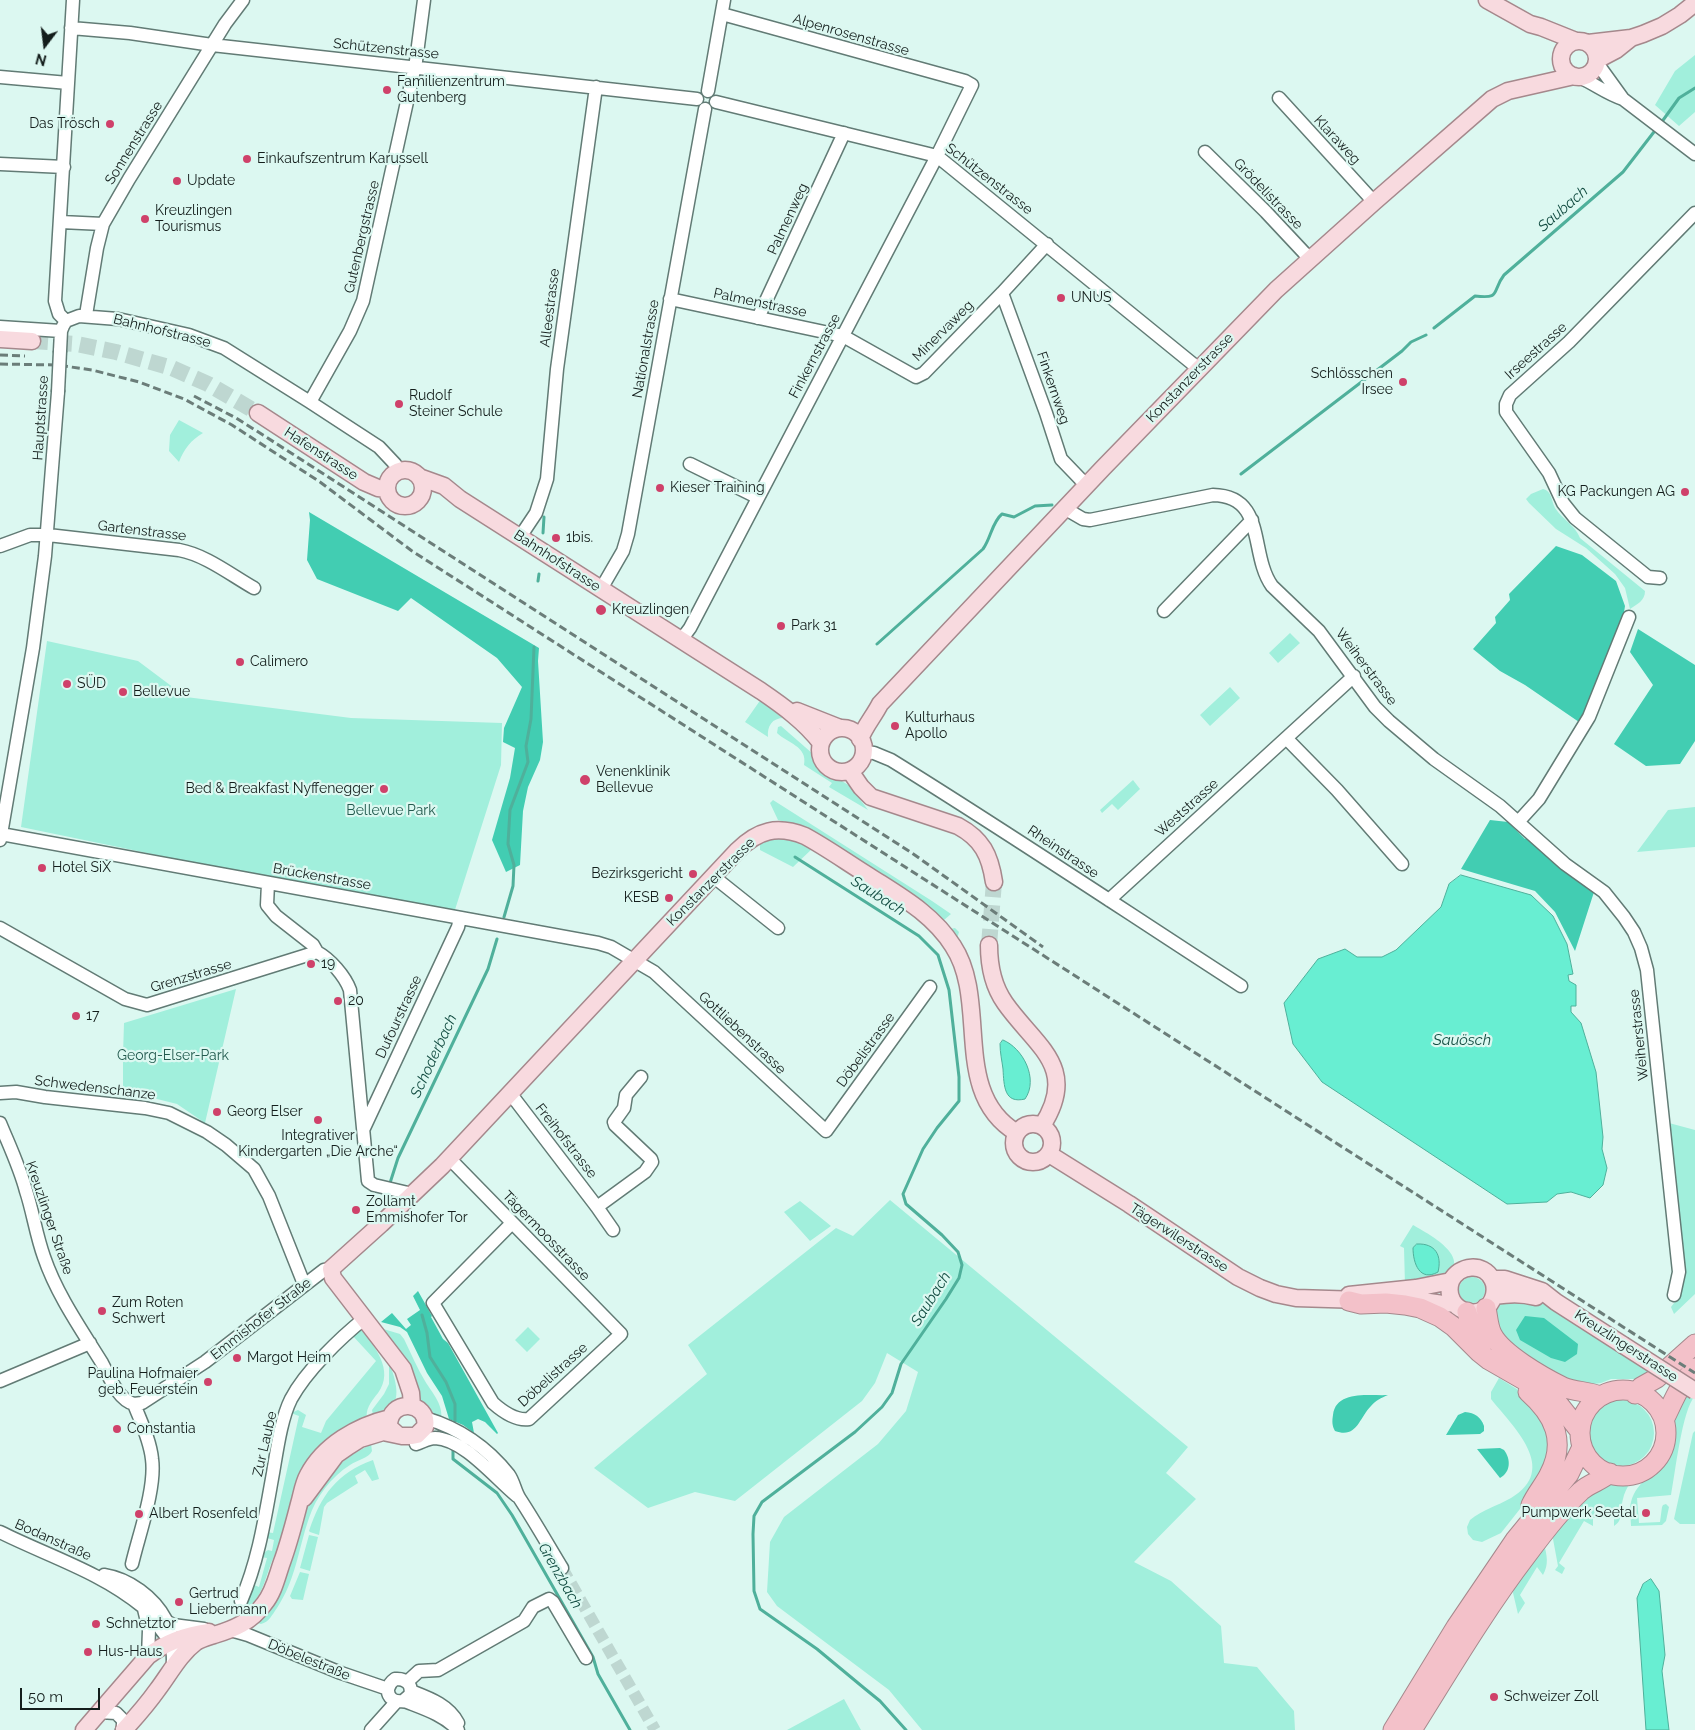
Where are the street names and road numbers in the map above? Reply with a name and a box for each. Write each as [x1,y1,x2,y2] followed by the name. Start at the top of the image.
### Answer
[791,10,911,60] street label: Alpenrosenstrasse
[332,35,440,63] street label: Schützenstrasse
[102,98,166,188] street label: Sonnenstrasse
[1310,112,1364,168] street label: Klaraweg
[942,140,1036,218] street label: Schützenstrasse
[1230,155,1306,233] street label: Grödelistrasse
[341,179,383,295] street label: Gutenbergstrasse
[764,180,812,258] street label: Palmenweg
[537,268,563,348] street label: Alleestrasse
[712,285,808,321] street label: Palmenstrasse
[909,297,977,365] street label: Minervaweg
[629,298,663,400] street label: Nationalstrasse
[111,311,213,351] street label: Bahnhofstrasse
[786,311,844,401] street label: Finkernstrasse
[1502,319,1570,383] street label: Irseestrasse
[1143,330,1237,426] street label: Konstanzerstrasse
[1033,350,1073,426] street label: Finkernweg
[30,375,52,461] street label: Hauptstrasse
[281,424,361,484] street label: Hafenstrasse
[97,517,187,545] street label: Gartenstrasse
[511,527,603,595] street label: Bahnhofstrasse
[1332,625,1400,709] street label: Weiherstrasse
[1152,775,1222,841] street label: Weststrasse
[1024,822,1102,882] street label: Rheinstrasse
[663,834,759,930] street label: Konstanzerstrasse
[272,860,372,894] street label: Brückenstrasse
[149,956,233,996] street label: Grenzstrasse
[372,973,426,1061] street label: Dufourstrasse
[695,988,789,1078] street label: Gottliebenstrasse
[1626,988,1652,1082] street label: Weiherstrasse
[833,1010,899,1090] street label: Döbelistrasse
[33,1072,157,1104] street label: Schwedenschanze
[532,1100,600,1182] street label: Freihofstrasse
[22,1159,76,1277] street label: Kreuzlinger Straße
[499,1188,593,1284] street label: Tägermoosstrasse
[1127,1200,1231,1276] street label: Tägerwilerstrasse
[207,1275,315,1363] street label: Emmishofer Straße
[1571,1306,1681,1386] street label: Kreuzlingerstrasse
[515,1339,591,1411] street label: Döbelistrasse
[249,1410,281,1478] street label: Zur Laube
[12,1516,94,1564] street label: Bodanstraße
[265,1636,353,1684] street label: Döbelestraße

